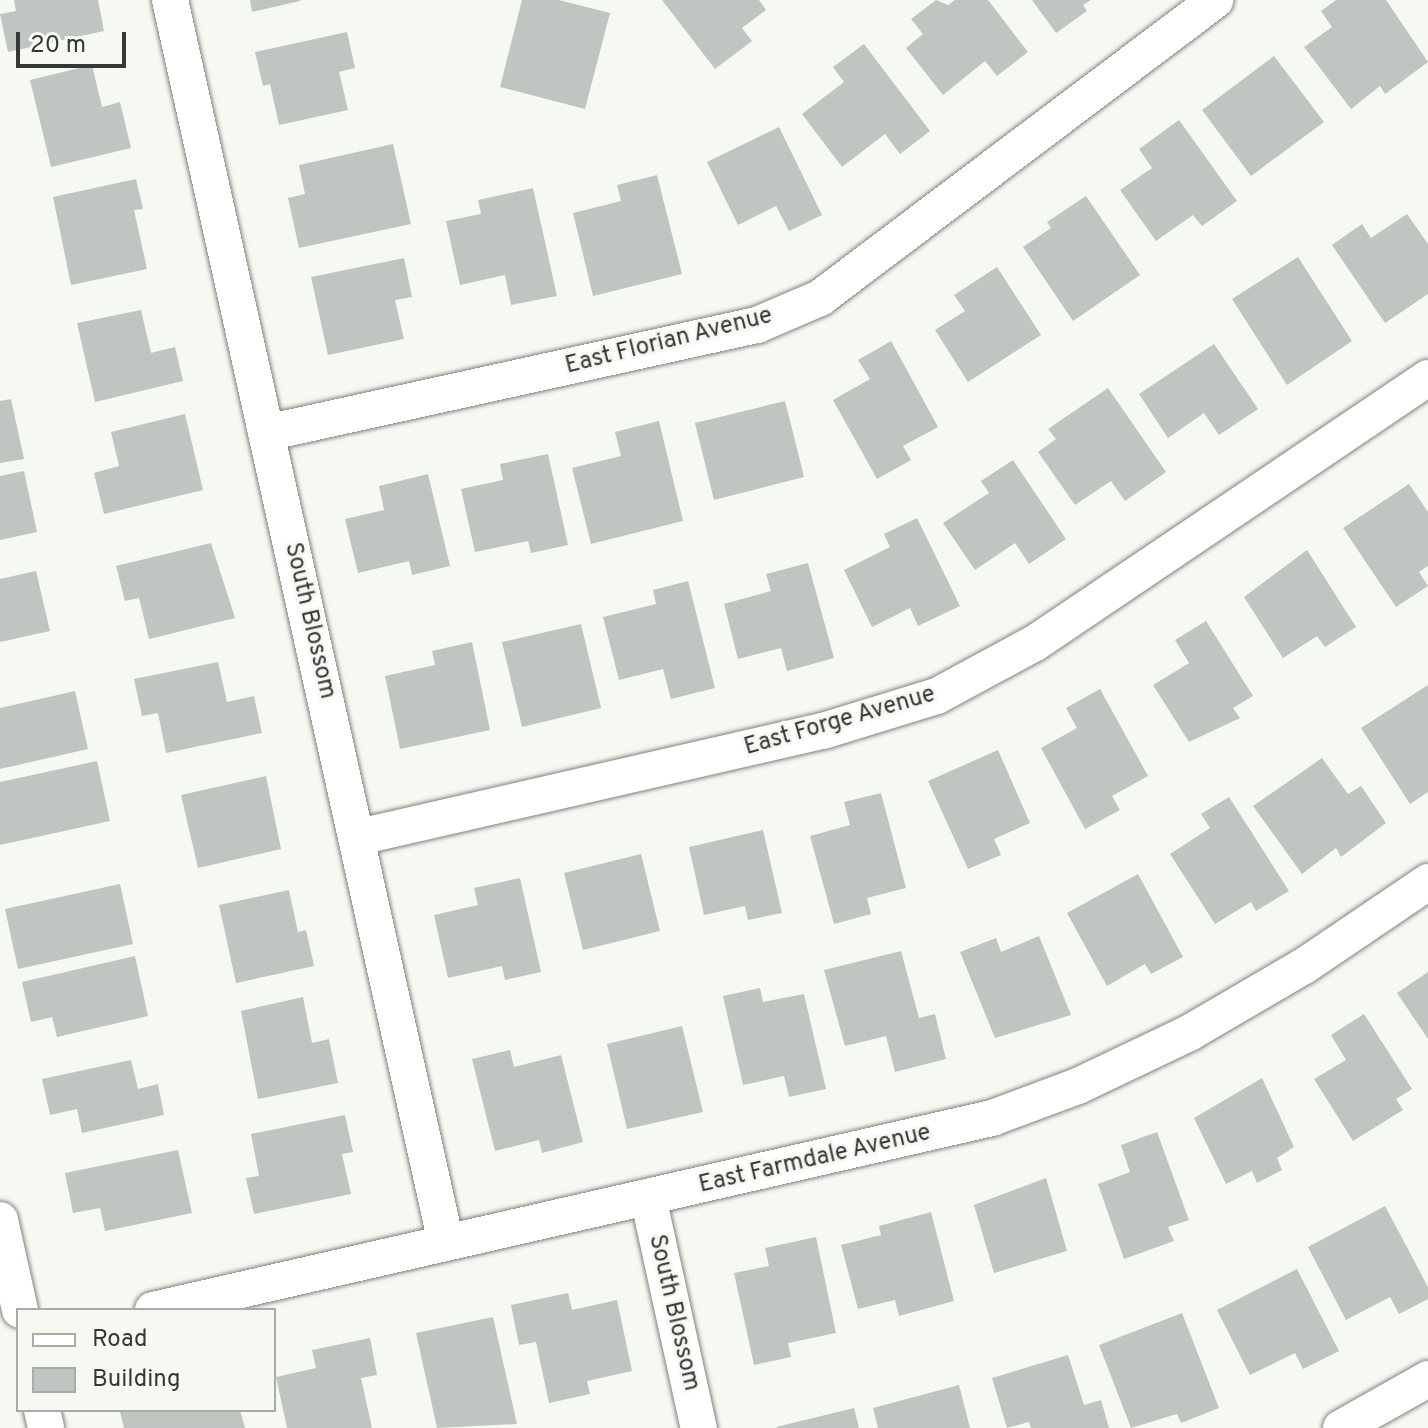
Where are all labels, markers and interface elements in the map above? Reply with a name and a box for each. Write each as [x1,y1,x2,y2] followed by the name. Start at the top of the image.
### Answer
[20,16,130,66] scale bar
[30,31,86,61] text: 20 m
[562,302,776,382] street label: East Florian Avenue
[277,540,341,702] street label: South Blossom
[741,681,939,763] street label: East Forge Avenue
[696,1119,934,1201] street label: East Farmdale Avenue
[641,1232,705,1394] street label: South Blossom
[16,1308,276,1412] legend
[92,1325,148,1355] text: Road
[92,1365,181,1395] text: Building

